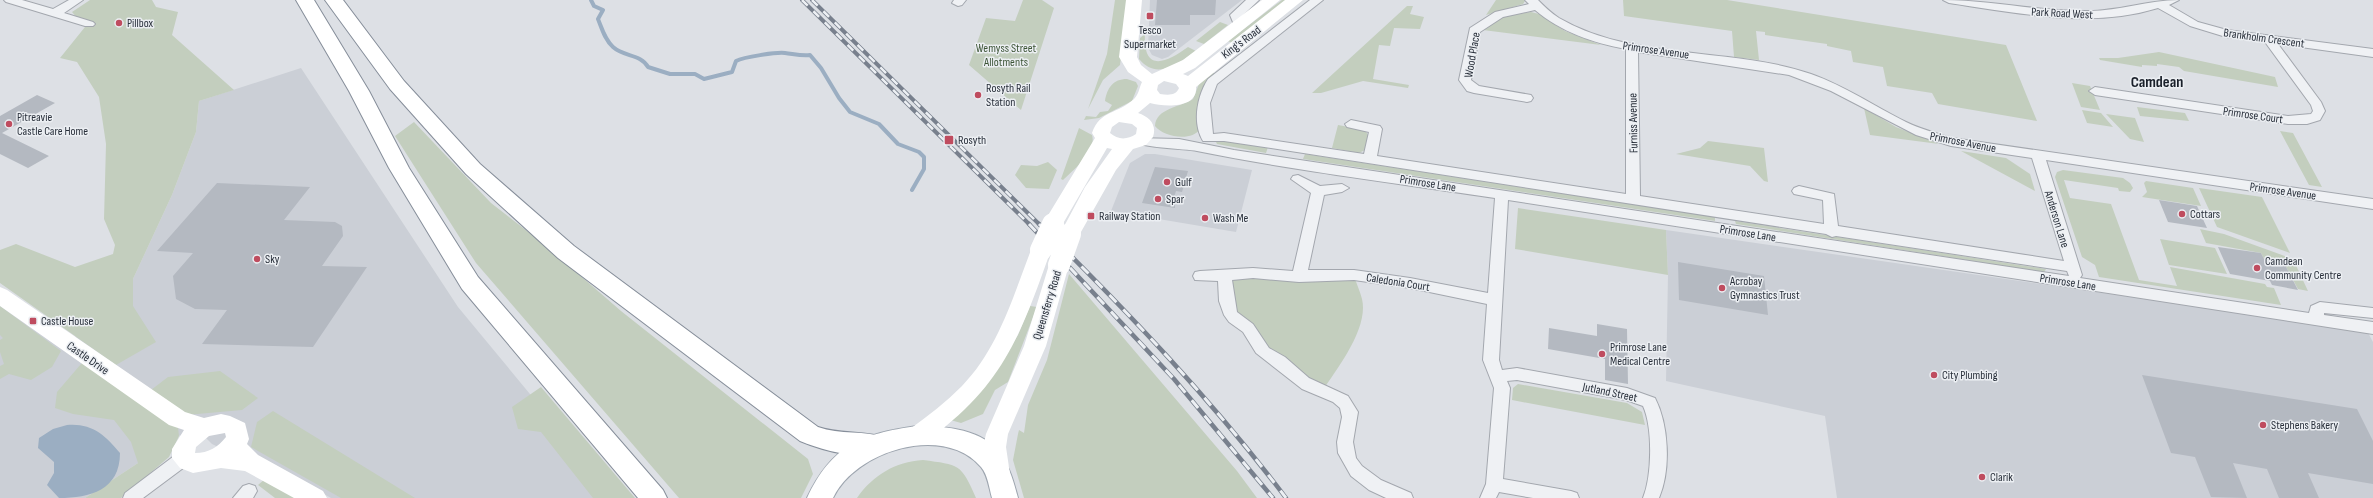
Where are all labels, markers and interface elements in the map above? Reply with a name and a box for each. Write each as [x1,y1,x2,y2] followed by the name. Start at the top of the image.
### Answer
[2031,4,2094,23] street label: Park Road West
[1145,11,1155,21] marker: Tesco Supermarket
[127,16,154,31] place label: Pillbox
[114,18,124,28] marker: Pillbox
[1124,23,1176,52] place label: Tesco Supermarket
[1219,23,1264,62] street label: King's Road
[2223,25,2306,52] street label: Brankholm Crescent
[1461,31,1484,79] street label: Wood Place
[1622,38,1690,63] street label: Primrose Avenue
[976,41,1037,70] park label: Wemyss Street Allotments
[2131,73,2183,92] district label: Camdean
[986,81,1031,110] place label: Rosyth Rail Station
[973,90,983,100] marker: Rosyth Rail Station
[1625,93,1642,153] street label: Furniss Avenue
[2222,104,2284,127] street label: Primrose Court
[17,110,88,139] place label: Pitreavie Castle Care Home
[4,119,14,129] marker: Pitreavie Castle Care Home
[1929,129,1997,156] street label: Primrose Avenue
[958,133,986,148] place label: Rosyth
[943,134,955,146] marker: Rosyth
[1399,172,1457,195] street label: Primrose Lane
[1175,175,1192,190] place label: Gulf
[1162,177,1172,187] marker: Gulf
[2249,179,2317,204] street label: Primrose Avenue
[2040,188,2072,250] street label: Anderson Lane
[1166,192,1185,207] place label: Spar
[1153,194,1163,204] marker: Spar
[2190,207,2220,222] place label: Cottars
[1099,209,1161,224] place label: Railway Station
[2177,209,2187,219] marker: Cottars
[1086,211,1096,221] marker: Railway Station
[1213,211,1249,226] place label: Wash Me
[1200,213,1210,223] marker: Wash Me
[1719,222,1777,245] street label: Primrose Lane
[265,252,280,267] place label: Sky
[252,254,262,264] marker: Sky
[2265,254,2341,283] place label: Camdean Community Centre
[2252,263,2262,273] marker: Camdean Community Centre
[1030,269,1065,342] street label: Queensferry Road
[1365,270,1431,295] street label: Caledonia Court
[2039,271,2097,294] street label: Primrose Lane
[1729,274,1800,303] place label: Acrobay Gymnastics Trust
[1717,283,1727,293] marker: Acrobay Gymnastics Trust
[41,314,94,329] place label: Castle House
[28,316,38,326] marker: Castle House
[64,338,112,378] street label: Castle Drive
[1610,340,1670,369] place label: Primrose Lane Medical Centre
[1597,349,1607,359] marker: Primrose Lane Medical Centre
[1942,368,1998,383] place label: City Plumbing
[1929,370,1939,380] marker: City Plumbing
[1580,379,1639,406] street label: Jutland Street
[2271,418,2339,433] place label: Stephens Bakery
[2258,420,2268,430] marker: Stephens Bakery
[1990,470,2013,485] place label: Clarik
[1977,472,1987,482] marker: Clarik

